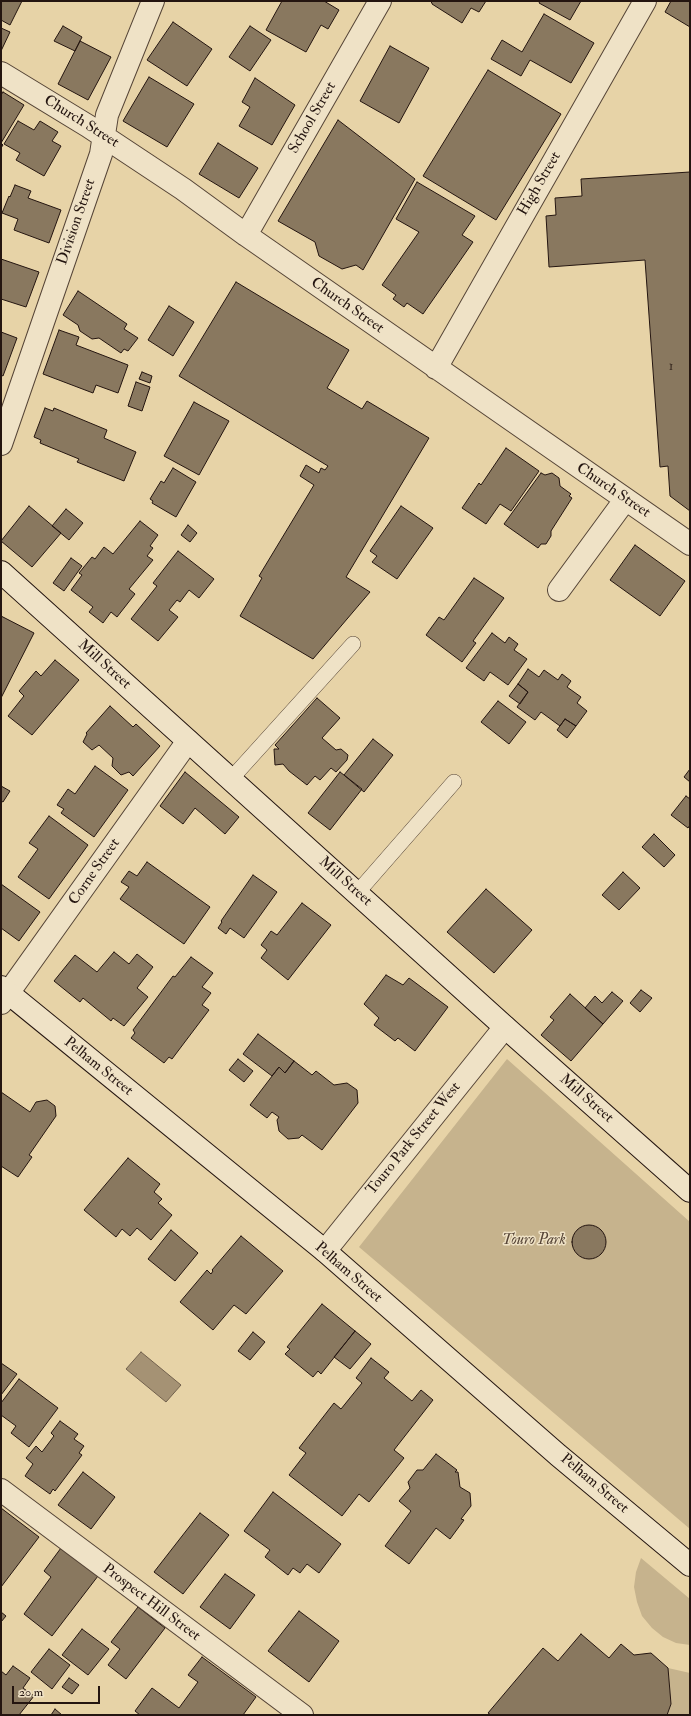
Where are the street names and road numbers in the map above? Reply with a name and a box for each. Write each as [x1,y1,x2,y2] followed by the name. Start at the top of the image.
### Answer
[285,79,341,157] street label: School Street
[40,92,122,152] street label: Church Street
[514,149,566,219] street label: High Street
[54,177,100,267] street label: Division Street
[307,274,387,338] street label: Church Street
[573,460,653,522] street label: Church Street
[74,636,134,694] street label: Mill Street
[66,835,124,909] street label: Corne Street
[315,853,375,911] street label: Mill Street
[60,1034,136,1100] street label: Pelham Street
[555,1071,617,1127] street label: Mill Street
[363,1079,465,1199] street label: Touro Park Street West
[311,1239,385,1307] street label: Pelham Street
[556,1450,632,1518] street label: Pelham Street
[99,1560,203,1646] street label: Prospect Hill Street

